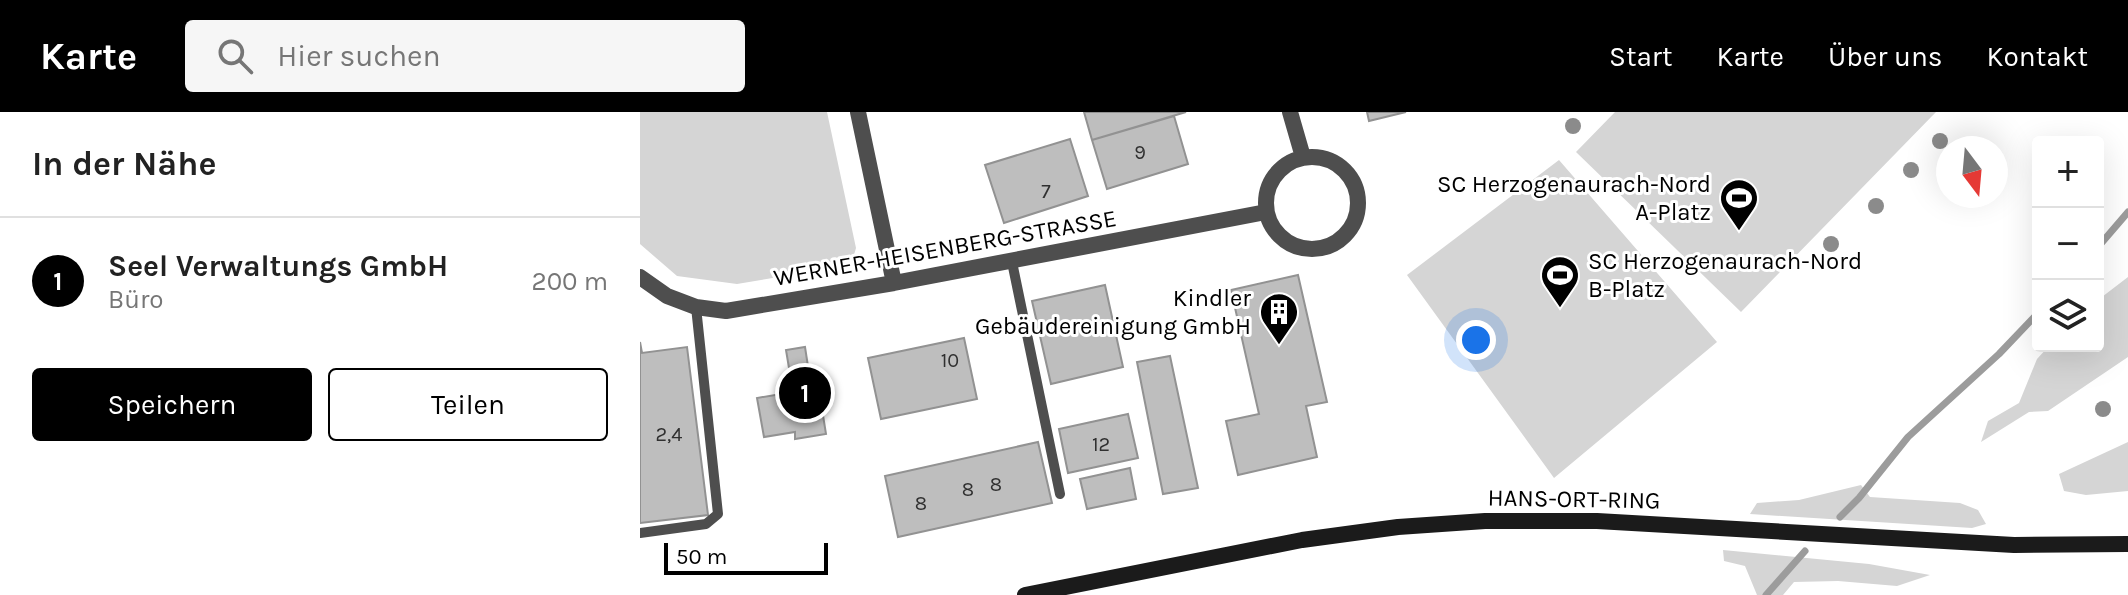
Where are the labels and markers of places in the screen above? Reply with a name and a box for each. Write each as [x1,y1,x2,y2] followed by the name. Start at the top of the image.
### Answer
[1437,170,1711,226] place label: SC Herzogenaurach-Nord A-Platz
[1718,177,1760,232] sports icon: SC Herzogenaurach-Nord A-Platz
[1588,247,1862,303] place label: SC Herzogenaurach-Nord B-Platz
[1539,254,1581,309] sports icon: SC Herzogenaurach-Nord B-Platz
[975,284,1251,340] place label: Kindler Gebäudereinigung GmbH
[1258,291,1300,346] building icon: Kindler Gebäudereinigung GmbH
[779,363,831,423] pin: 1

